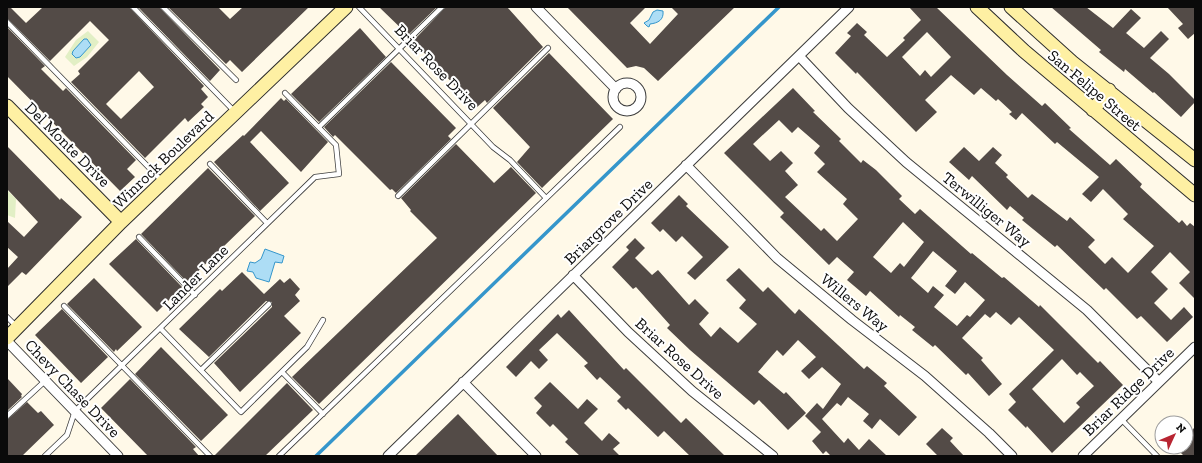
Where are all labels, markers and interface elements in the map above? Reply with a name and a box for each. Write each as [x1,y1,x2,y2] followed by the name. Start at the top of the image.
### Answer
[391,20,483,114] street label: Briar Rose Drive
[1044,46,1145,135] street label: San Felipe Street
[21,98,114,191] street label: Del Monte Drive
[109,106,218,212] street label: Winrock Boulevard
[939,168,1035,251] street label: Terwilliger Way
[560,174,656,268] street label: Briargrove Drive
[159,241,232,314] street label: Lander Lane
[817,269,893,336] street label: Willers Way
[632,314,728,403] street label: Briar Rose Drive
[21,335,124,441] street label: Chevy Chase Drive
[1079,343,1178,440] street label: Briar Ridge Drive
[1154,415,1194,455] north arrow
[1173,421,1189,436] text: N

